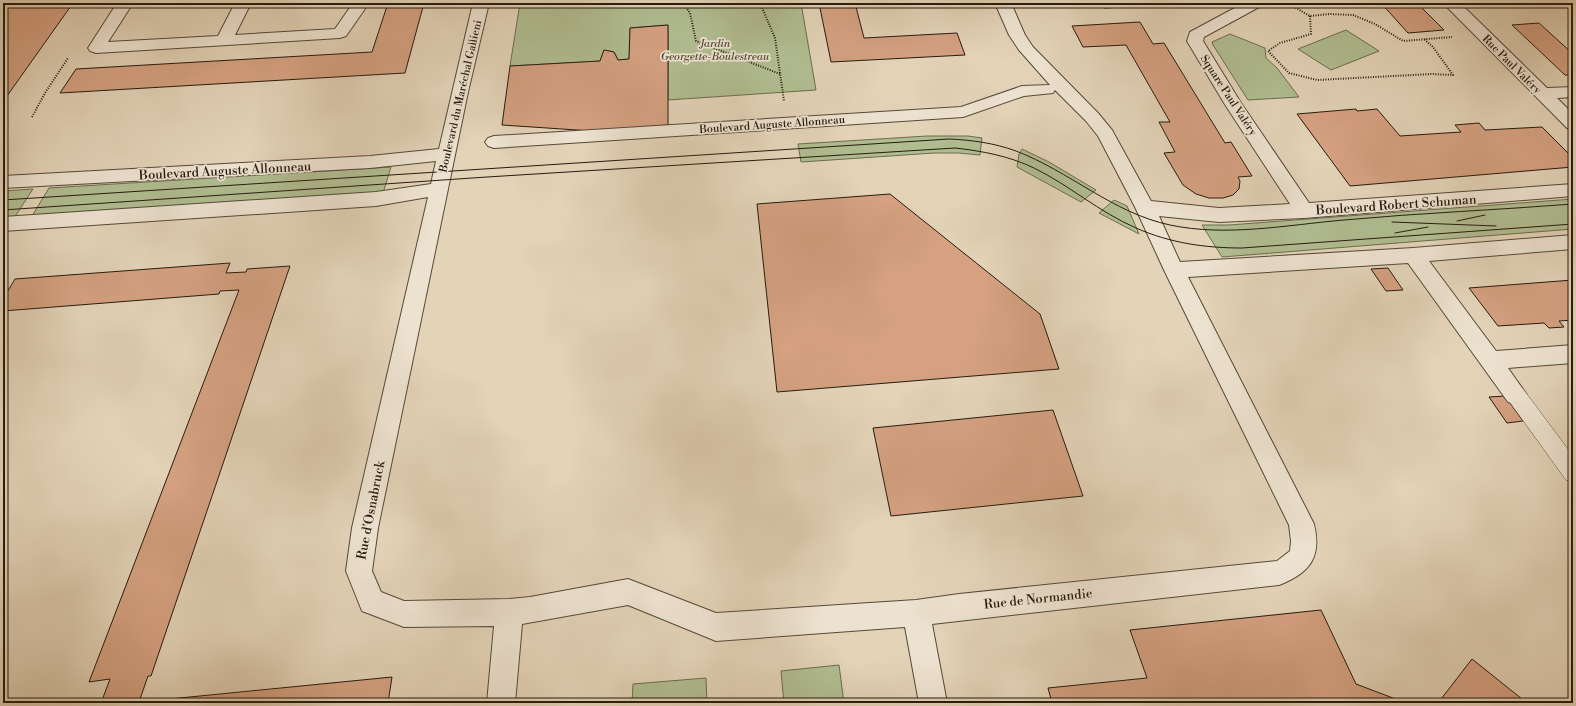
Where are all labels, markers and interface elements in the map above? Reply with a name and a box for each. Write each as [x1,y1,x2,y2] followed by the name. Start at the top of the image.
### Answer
[436,18,485,175] street label: Boulevard du Maréchal Gallieni
[1479,32,1544,98] street label: Rue Paul Valéry
[661,37,770,64] park label: Jardin Georgette-Boulestreau
[1197,53,1260,139] street label: Square Paul Valéry
[698,113,846,137] street label: Boulevard Auguste Allonneau
[137,158,312,184] street label: Boulevard Auguste Allonneau
[1314,191,1477,219] street label: Boulevard Robert Schuman
[354,458,389,561] street label: Rue d'Osnabruck
[983,585,1094,613] street label: Rue de Normandie

